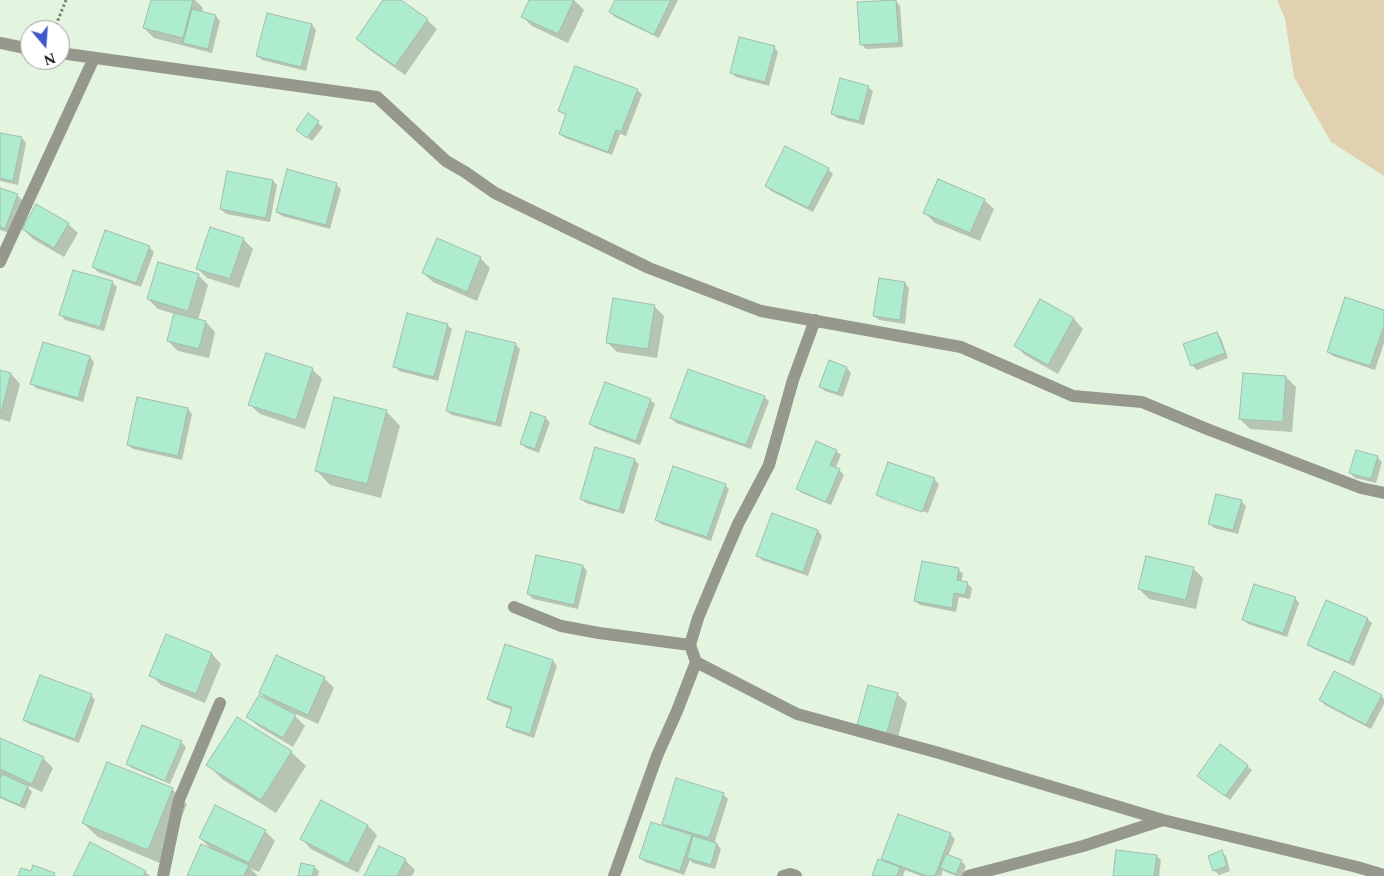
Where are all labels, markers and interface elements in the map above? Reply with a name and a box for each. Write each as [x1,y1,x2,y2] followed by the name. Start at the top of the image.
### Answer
[20,20,70,70] north arrow
[41,47,58,71] text: N

